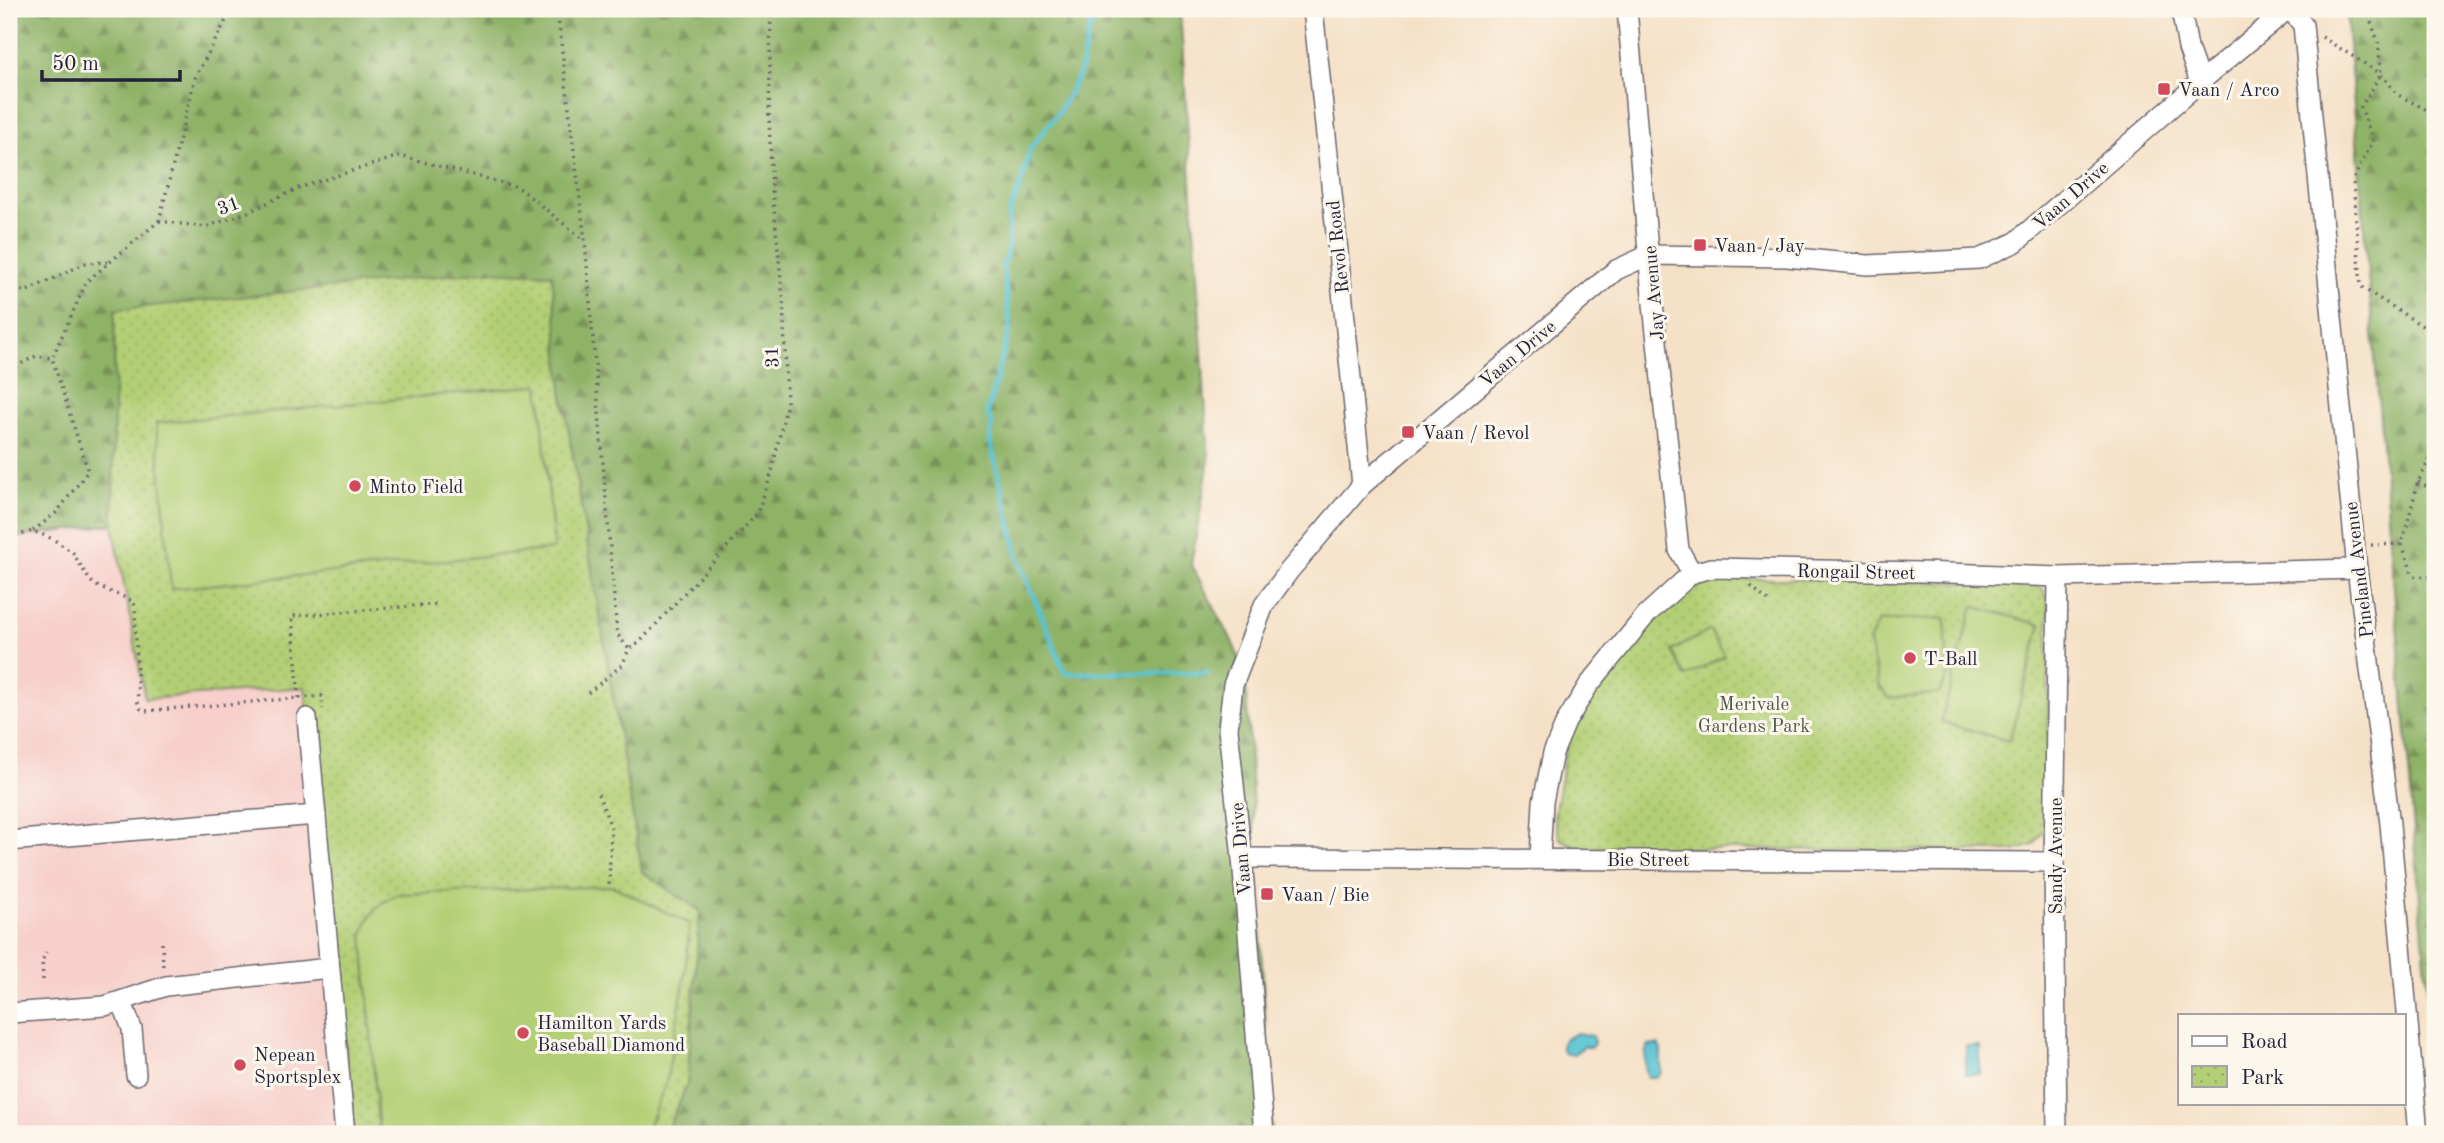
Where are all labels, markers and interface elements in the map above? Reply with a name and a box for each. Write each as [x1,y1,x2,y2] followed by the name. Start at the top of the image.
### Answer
[42,38,180,82] scale bar
[52,54,99,75] text: 50 m
[2156,81,2172,97] marker: Vaan / Arco
[2178,82,2279,101] place label: Vaan / Arco
[2030,159,2113,235] street label: Vaan Drive
[215,195,242,220] street label: 31
[1325,199,1354,294] street label: Revol Road
[1692,237,1708,253] marker: Vaan / Jay
[1714,238,1805,257] place label: Vaan / Jay
[1642,245,1669,341] street label: Jay Avenue
[1477,318,1560,392] street label: Vaan Drive
[764,346,783,368] street label: 31
[1400,424,1416,440] marker: Vaan / Revol
[1422,425,1529,444] place label: Vaan / Revol
[347,478,363,494] marker: Minto Field
[369,479,464,498] place label: Minto Field
[2343,500,2378,639] street label: Pineland Avenue
[1796,563,1916,584] street label: Rongail Street
[1902,650,1918,666] marker: T-Ball
[1924,651,1977,670] place label: T-Ball
[1698,696,1810,737] park label: Merivale Gardens Park
[2048,797,2067,915] street label: Sandy Avenue
[1229,802,1256,896] street label: Vaan Drive
[1607,852,1689,871] street label: Bie Street
[1259,886,1275,902] marker: Vaan / Bie
[1281,887,1369,906] place label: Vaan / Bie
[2178,1014,2406,1104] legend
[537,1015,685,1056] place label: Hamilton Yards Baseball Diamond
[515,1025,531,1041] marker: Hamilton Yards Baseball Diamond
[2241,1032,2288,1053] text: Road
[254,1047,341,1088] place label: Nepean Sportsplex
[232,1057,248,1073] marker: Nepean Sportsplex
[2241,1068,2284,1089] text: Park

